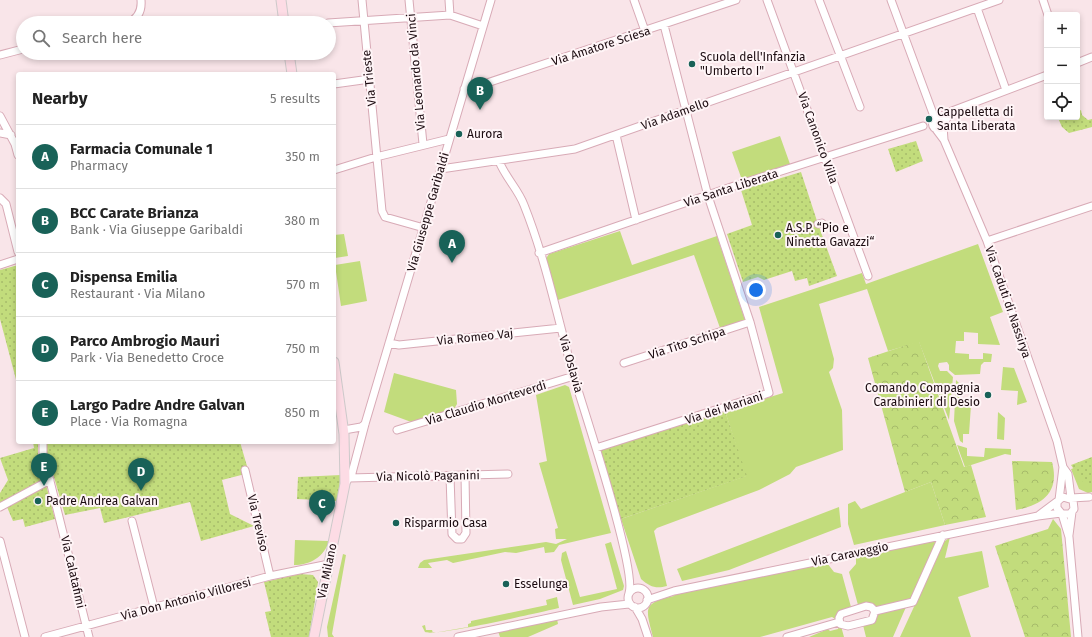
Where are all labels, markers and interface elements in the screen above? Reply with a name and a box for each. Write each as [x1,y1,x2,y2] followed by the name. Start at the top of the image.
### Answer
[1044,12,1080,120] map controls
[1044,12,1080,48] button: +
[404,13,428,131] street label: Via Leonardo da Vinci
[16,16,336,60] search box
[550,23,652,69] street label: Via Amatore Sciesa
[30,27,52,49] icon: search
[62,29,142,47] text: Search here
[1044,48,1080,84] button: −
[359,49,379,107] street label: Via Trieste
[700,50,806,78] place label: Scuola dell'Infanzia "Umberto I"
[687,59,697,69] marker: Scuola dell'Infanzia "Umberto I"
[467,77,493,110] pin: B
[1044,84,1080,120] button: locate
[32,88,87,109] text: Nearby
[795,90,841,186] street label: Via Canonico Villa
[270,91,320,106] text: 5 results
[639,95,711,133] street label: Via Adamello
[937,105,1016,133] place label: Cappelletta di Santa Liberata
[924,114,934,124] marker: Cappelletta di Santa Liberata
[467,127,503,141] place label: Aurora
[454,129,464,139] marker: Aurora
[70,140,213,158] text: Farmacia Comunale 1
[41,149,49,164] text: A
[285,149,320,164] text: 350 m
[404,151,452,273] street label: Via Giuseppe Garibaldi
[70,158,128,173] text: Pharmacy
[682,166,780,210] street label: Via Santa Liberata
[70,204,199,222] text: BCC Carate Brianza
[41,213,49,228] text: B
[285,213,320,228] text: 380 m
[786,221,874,249] place label: A.S.P. “Pio e Ninetta Gavazzi“
[70,222,243,237] text: Bank · Via Giuseppe Garibaldi
[439,230,465,263] pin: A
[773,230,783,240] marker: A.S.P. “Pio e Ninetta Gavazzi“
[982,244,1034,360] street label: Via Caduti di Nassirya
[70,268,178,286] text: Dispensa Emilia
[41,277,49,292] text: C
[286,277,320,292] text: 570 m
[746,280,766,300] your location
[70,286,205,301] text: Restaurant · Via Milano
[647,324,727,362] street label: Via Tito Schipa
[436,326,514,348] street label: Via Romeo Vaj
[70,332,220,350] text: Parco Ambrogio Mauri
[556,334,586,394] street label: Via Oslavia
[41,341,49,356] text: D
[286,341,320,356] text: 750 m
[70,350,224,365] text: Park · Via Benedetto Croce
[424,378,548,428] street label: Via Claudio Monteverdi
[865,381,980,409] place label: Comando Compagnia Carabinieri di Desio
[683,389,765,427] street label: Via dei Mariani
[983,390,993,400] marker: Comando Compagnia Carabinieri di Desio
[70,396,245,414] text: Largo Padre Andre Galvan
[42,405,48,420] text: E
[284,405,320,420] text: 850 m
[70,414,188,429] text: Place · Via Romagna
[31,453,57,486] pin: E
[128,458,154,491] pin: D
[376,468,480,484] street label: Via Nicolò Paganini
[309,490,335,523] pin: C
[245,493,271,553] street label: Via Treviso
[46,494,158,508] place label: Padre Andrea Galvan
[33,496,43,506] marker: Padre Andrea Galvan
[404,516,487,530] place label: Risparmio Casa
[391,518,401,528] marker: Risparmio Casa
[58,534,88,610] street label: Via Calatafimi
[810,539,890,569] street label: Via Caravaggio
[314,542,340,600] street label: Via Milano
[119,575,253,623] street label: Via Don Antonio Villoresi
[514,577,568,591] place label: Esselunga
[501,579,511,589] marker: Esselunga

